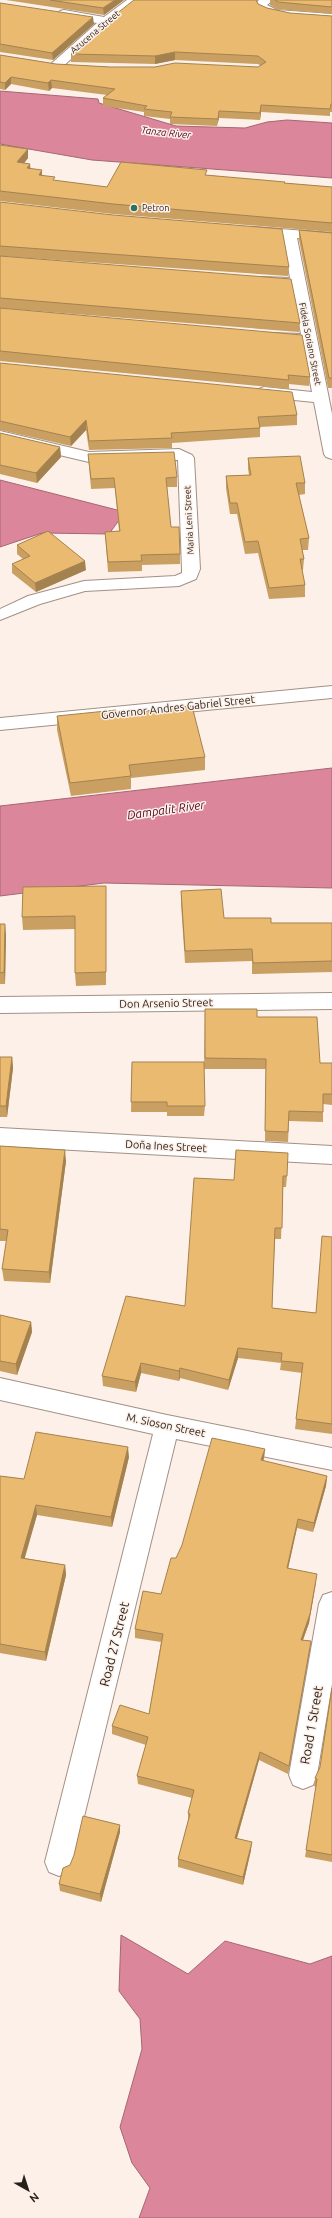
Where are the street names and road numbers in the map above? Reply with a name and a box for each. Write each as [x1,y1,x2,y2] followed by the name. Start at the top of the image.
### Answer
[68,8,122,56] street label: Azucena Street
[297,302,323,387] street label: Fidela Soriano Street
[182,485,196,555] street label: Maria Leni Street
[101,693,256,721] street label: Governor Andres Gabriel Street
[119,996,214,1010] street label: Don Arsenio Street
[125,1138,208,1154] street label: Doña Ines Street
[125,1411,207,1439] street label: M. Sioson Street
[97,1600,131,1688] street label: Road 27 Street
[297,1685,325,1765] street label: Road 1 Street

